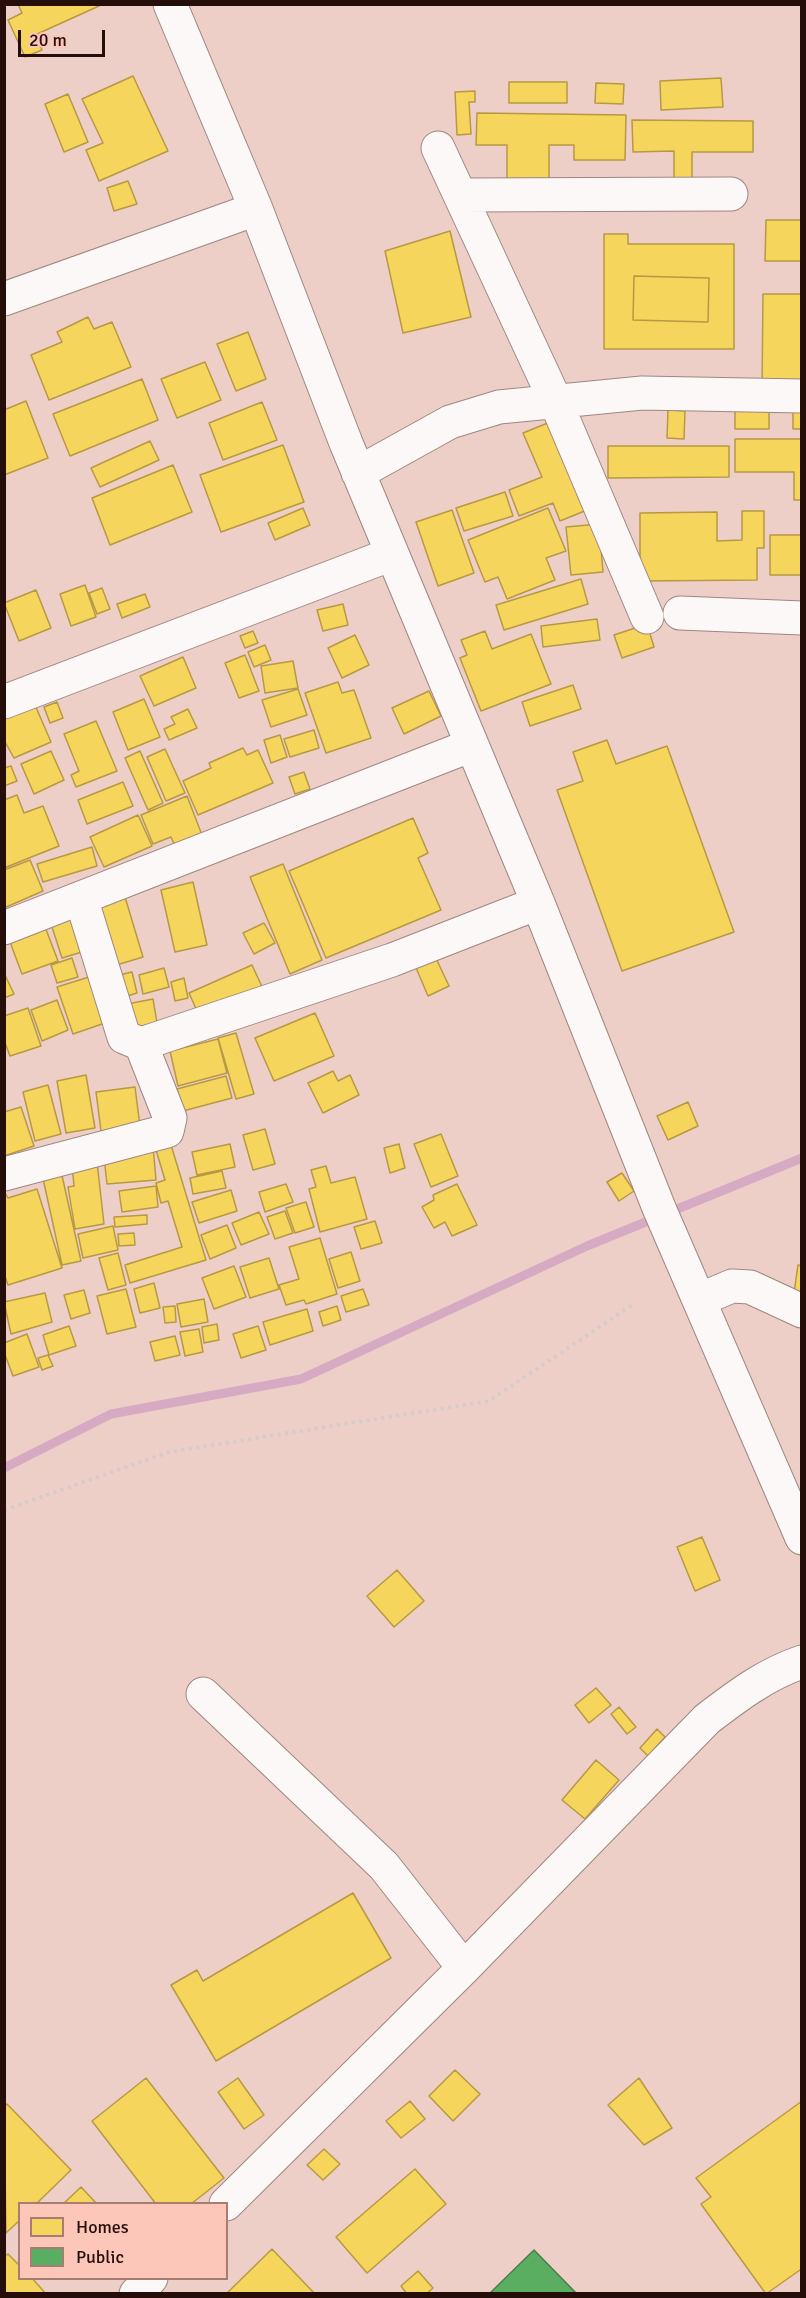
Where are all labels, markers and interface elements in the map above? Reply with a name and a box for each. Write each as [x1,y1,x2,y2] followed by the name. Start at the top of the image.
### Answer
[21,18,108,56] scale bar
[29,29,67,51] text: 20 m
[18,2202,228,2280] legend
[76,2216,129,2238] text: Homes
[76,2246,124,2268] text: Public

